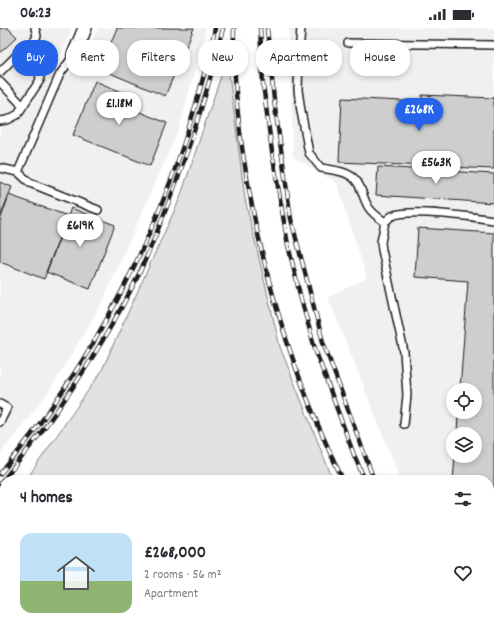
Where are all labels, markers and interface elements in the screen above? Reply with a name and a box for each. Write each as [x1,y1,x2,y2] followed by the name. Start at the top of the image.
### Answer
[20,3,51,25] text: 06:23
[12,40,58,76] chip: Buy
[66,40,119,76] chip: Rent
[127,40,190,76] chip: Filters
[198,40,248,76] chip: New
[256,40,342,76] chip: Apartment
[350,40,410,76] chip: House
[86,92,152,126] pin: £1.18M
[105,95,133,114] text: £1.18M
[391,98,447,132] pin: £268K
[404,101,434,120] text: £268K
[408,151,464,185] pin: £563K
[421,154,451,173] text: £563K
[52,214,108,248] pin: £619K
[66,217,94,236] text: £619K
[446,383,482,463] map controls
[446,383,482,419] button: locate
[446,427,482,463] button: layers
[20,487,73,511] text: 4 homes
[452,488,474,510] icon: filters
[144,542,206,566] text: £268,000
[52,549,100,597] icon: home
[452,562,474,584] icon: heart
[144,566,221,585] text: 2 rooms · 56 m²
[144,585,198,604] text: Apartment

